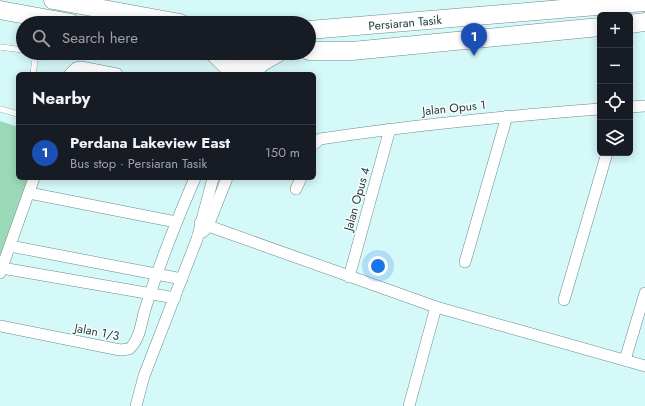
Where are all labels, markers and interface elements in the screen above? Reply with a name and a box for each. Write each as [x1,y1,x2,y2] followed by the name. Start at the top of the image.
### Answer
[368,11,443,35] street label: Persiaran Tasik
[597,12,633,156] map controls
[597,12,633,48] button: +
[16,16,316,60] search box
[461,23,487,56] pin: 1
[30,27,52,49] icon: search
[62,27,138,49] text: Search here
[597,48,633,84] button: −
[597,84,633,120] button: locate
[32,86,90,110] text: Nearby
[419,96,487,120] street label: Jalan Opus 1
[597,120,633,156] button: layers
[70,132,230,154] text: Perdana Lakeview East
[42,143,48,162] text: 1
[265,143,300,162] text: 150 m
[70,154,207,173] text: Bus stop · Persiaran Tasik
[339,165,375,235] street label: Jalan Opus 4
[368,256,388,276] your location
[71,318,121,345] street label: Jalan 1/3

